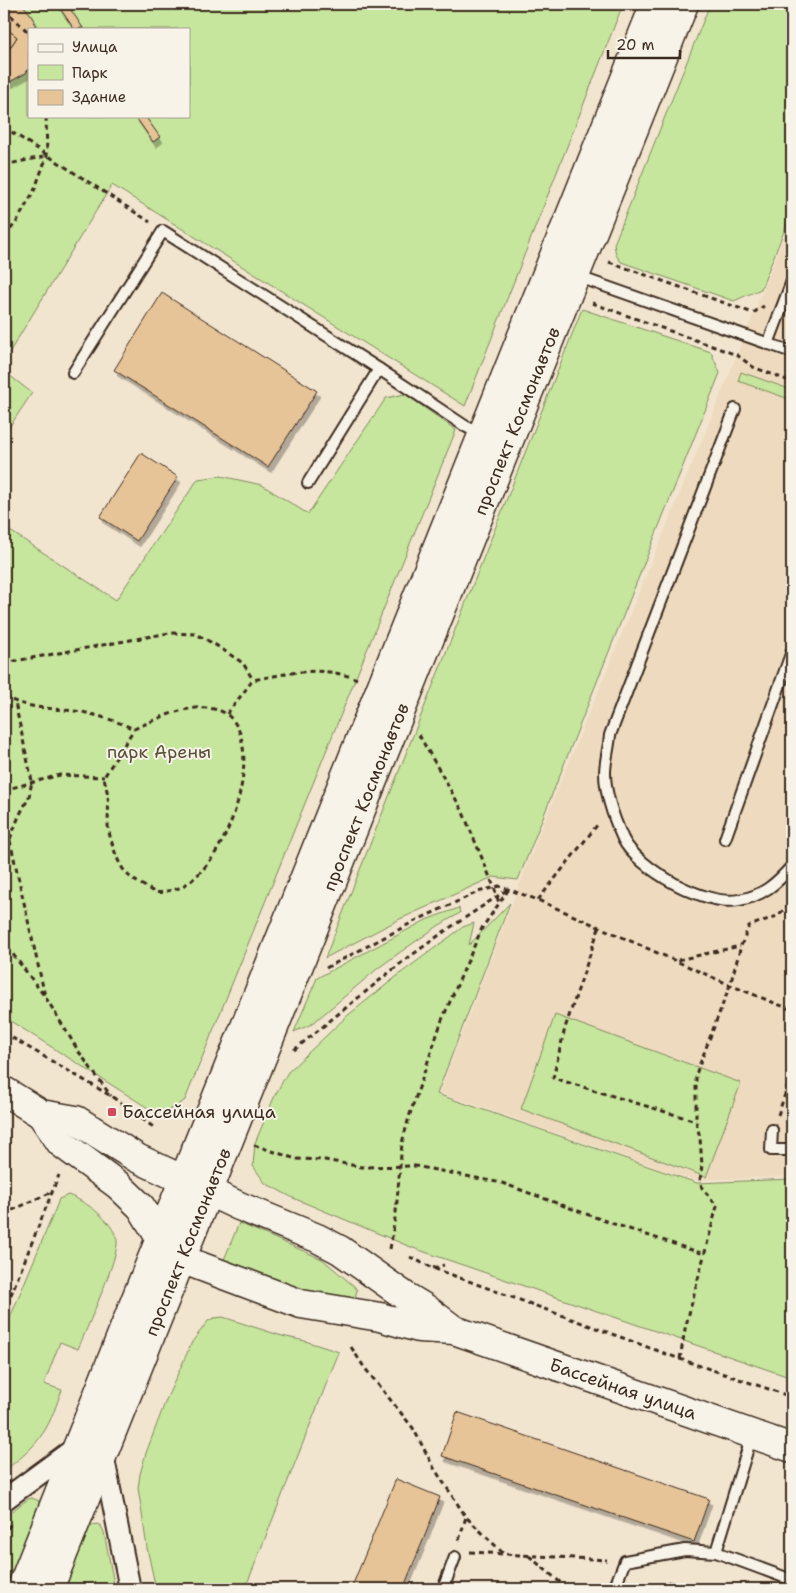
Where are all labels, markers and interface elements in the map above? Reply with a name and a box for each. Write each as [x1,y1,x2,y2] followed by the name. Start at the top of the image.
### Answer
[28,28,190,118] legend
[608,28,681,60] scale bar
[616,35,655,55] text: 20 m
[72,37,118,57] text: Улица
[72,63,108,83] text: Парк
[72,87,126,107] text: Здание
[468,323,566,519] street label: проспект Космонавтов
[317,699,415,895] street label: проспект Космонавтов
[107,740,211,764] park label: парк Арены
[122,1100,276,1124] place label: Бассейная улица
[106,1106,118,1118] marker: Бассейная улица
[139,1144,237,1340] street label: проспект Космонавтов
[546,1353,700,1425] street label: Бассейная улица

